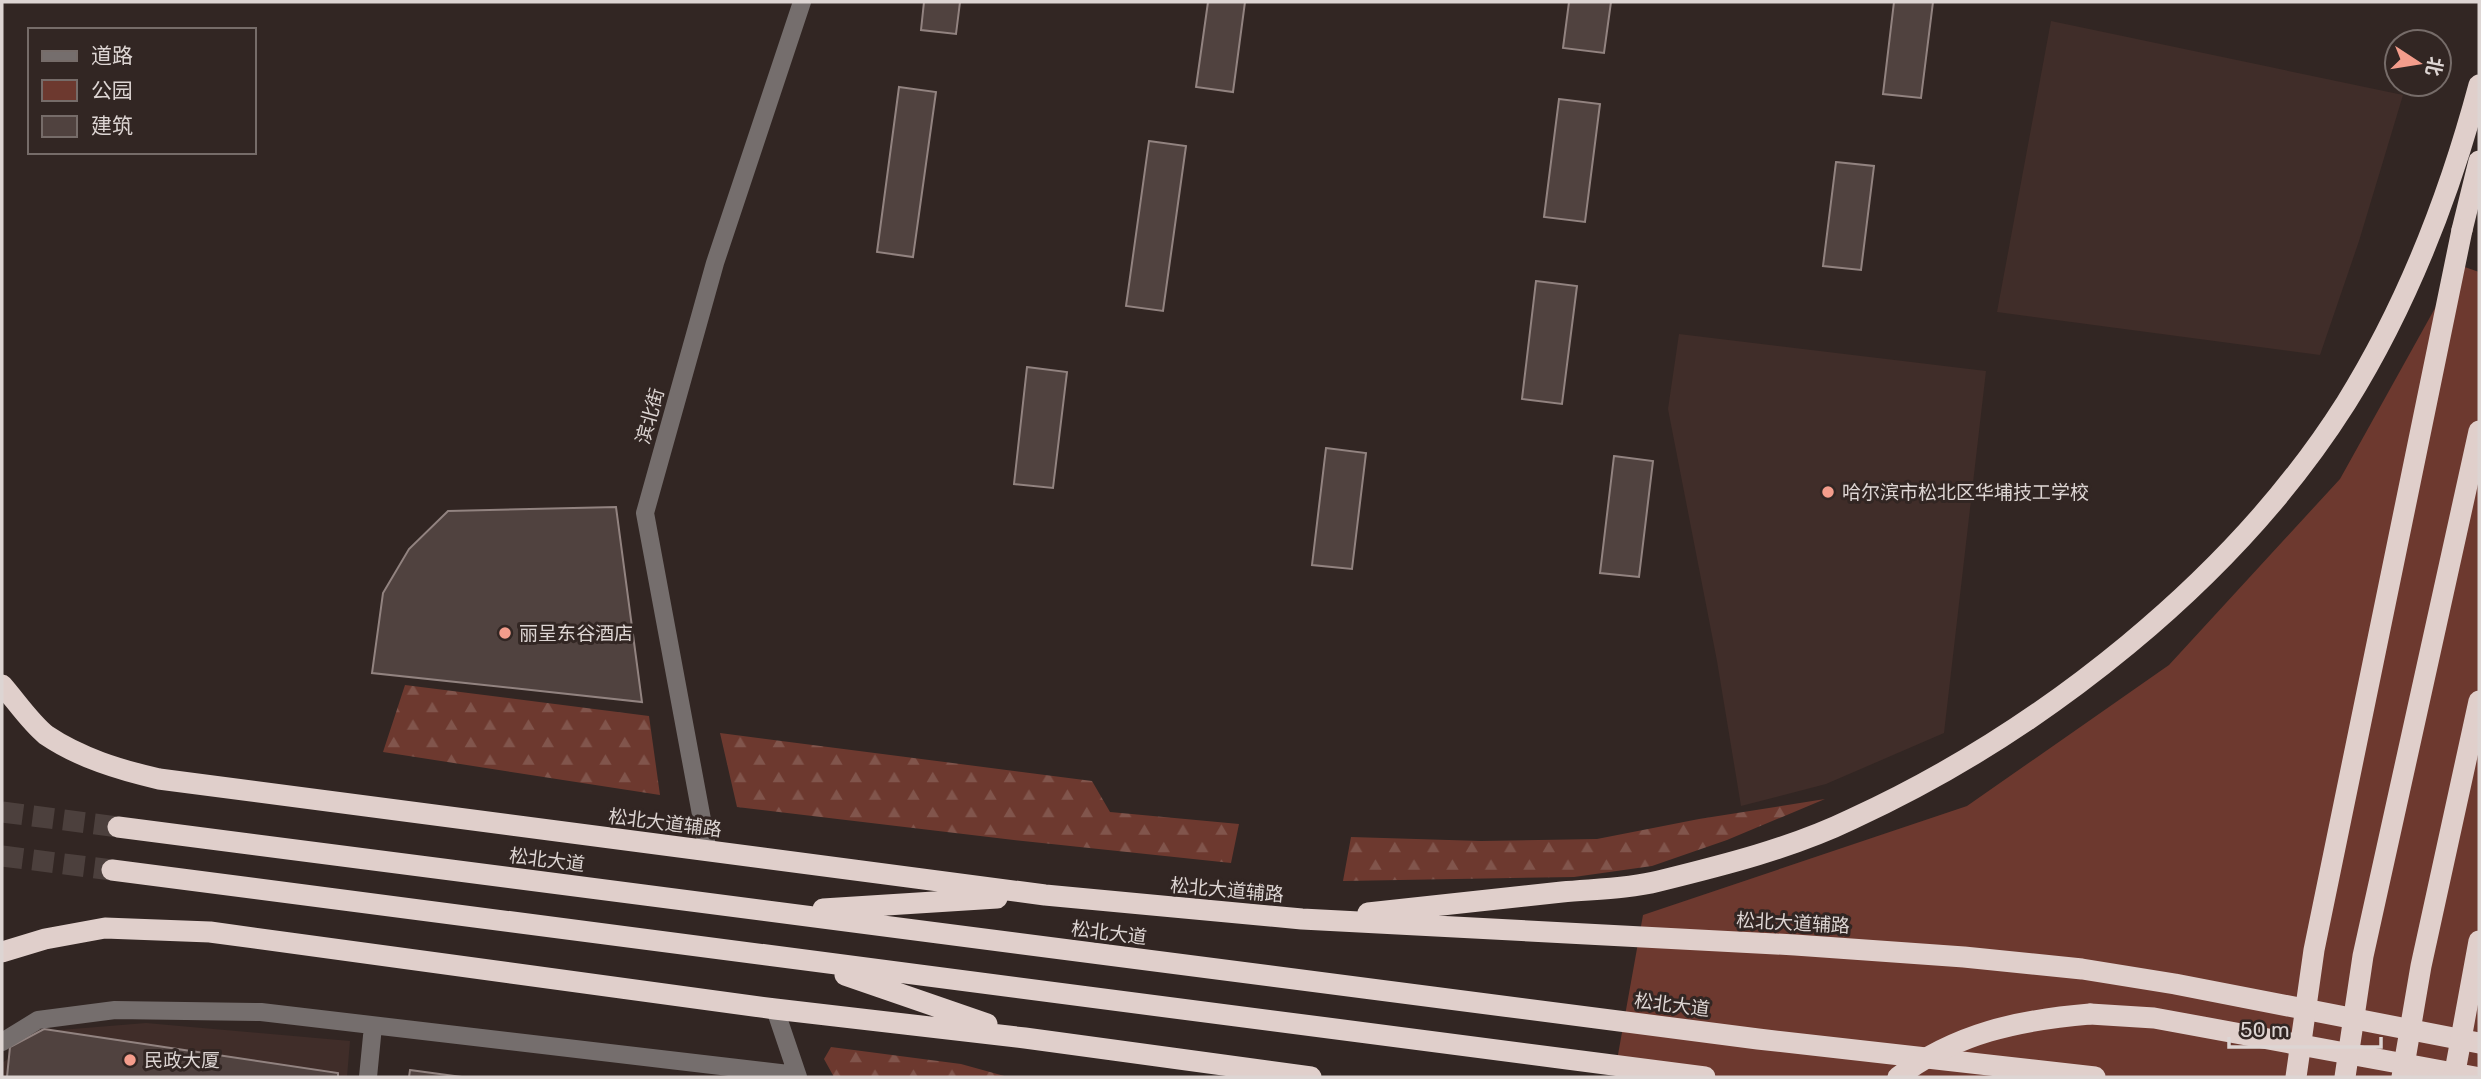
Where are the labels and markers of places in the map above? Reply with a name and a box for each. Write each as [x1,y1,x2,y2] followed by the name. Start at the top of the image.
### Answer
[1842,481,2089,504] place label: 哈尔滨市松北区华埔技工学校
[1820,484,1836,500] marker: 哈尔滨市松北区华埔技工学校
[519,622,633,645] place label: 丽呈东谷酒店
[497,625,513,641] marker: 丽呈东谷酒店
[144,1049,220,1072] place label: 民政大厦
[122,1052,138,1068] marker: 民政大厦

